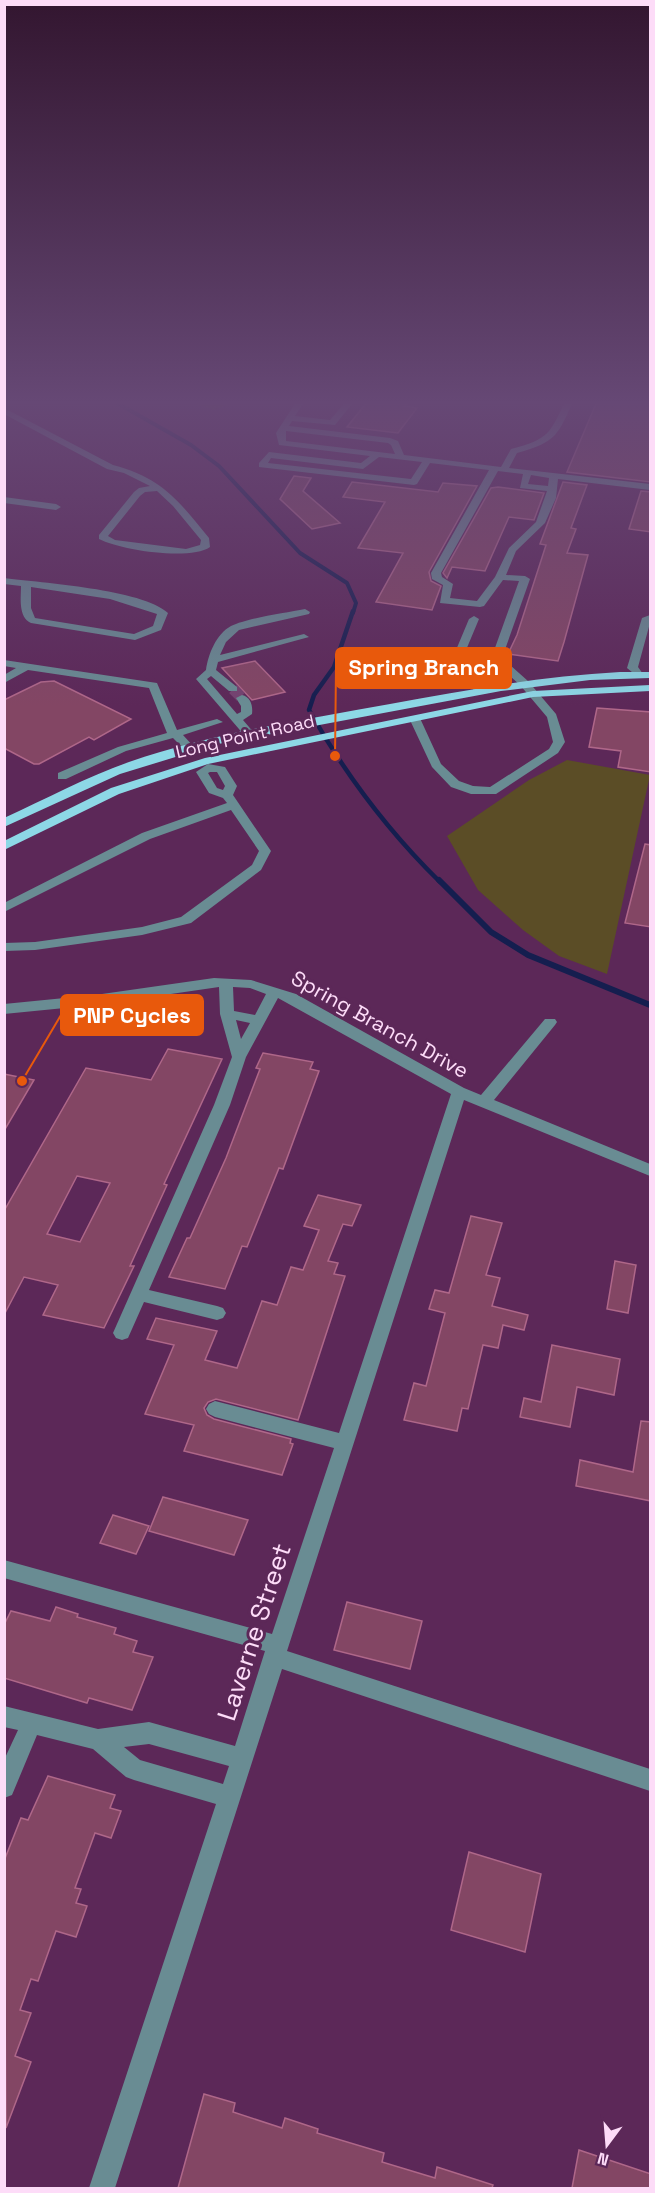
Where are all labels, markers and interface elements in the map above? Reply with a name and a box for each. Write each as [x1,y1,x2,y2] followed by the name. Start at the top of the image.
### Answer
[336,648,511,688] callout: Spring Branch
[349,653,499,681] text: Spring Branch
[173,709,317,763] street label: Long Point Road
[287,964,473,1084] street label: Spring Branch Drive
[61,995,203,1035] callout: PNP Cycles
[73,1001,191,1029] text: PNP Cycles
[209,1539,299,1725] street label: Laverne Street
[577,2115,637,2175] north arrow
[595,2147,611,2171] text: N

